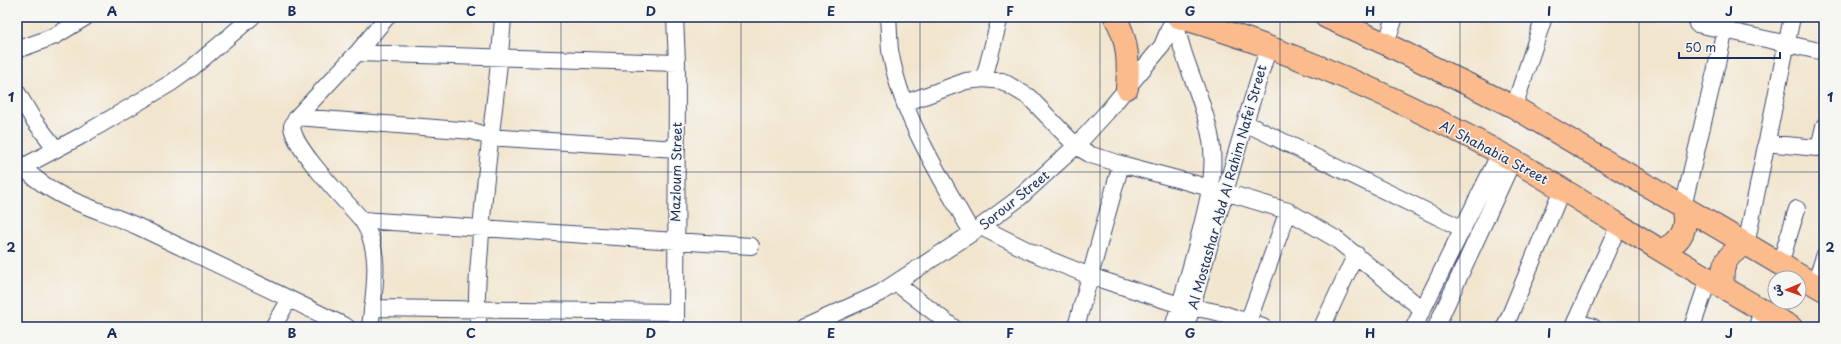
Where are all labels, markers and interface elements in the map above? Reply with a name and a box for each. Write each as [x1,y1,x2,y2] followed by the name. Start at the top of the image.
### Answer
[107,1,117,20] text: A
[288,1,297,20] text: B
[466,1,476,20] text: C
[646,1,656,20] text: D
[827,1,835,20] text: E
[1006,1,1014,20] text: F
[1185,1,1195,20] text: G
[1365,1,1375,20] text: H
[1547,1,1551,20] text: I
[1725,1,1733,20] text: J
[1679,34,1780,60] scale bar
[1685,38,1716,56] text: 50 m
[1182,62,1271,311] street label: Al Mostashar Abd Al Rahim Nafei Street
[8,87,14,106] text: 1
[1827,87,1833,106] text: 1
[1437,115,1552,188] street label: Al Shahabia Street
[665,122,686,222] street label: Mazloum Street
[975,165,1053,234] street label: Sorour Street
[6,237,16,256] text: 2
[1825,237,1835,256] text: 2
[1767,270,1807,310] north arrow
[1768,284,1785,297] text: ش
[107,323,117,342] text: A
[288,323,297,342] text: B
[466,323,476,342] text: C
[646,323,656,342] text: D
[827,323,835,342] text: E
[1006,323,1014,342] text: F
[1185,323,1195,342] text: G
[1365,323,1375,342] text: H
[1547,323,1551,342] text: I
[1725,323,1733,342] text: J

